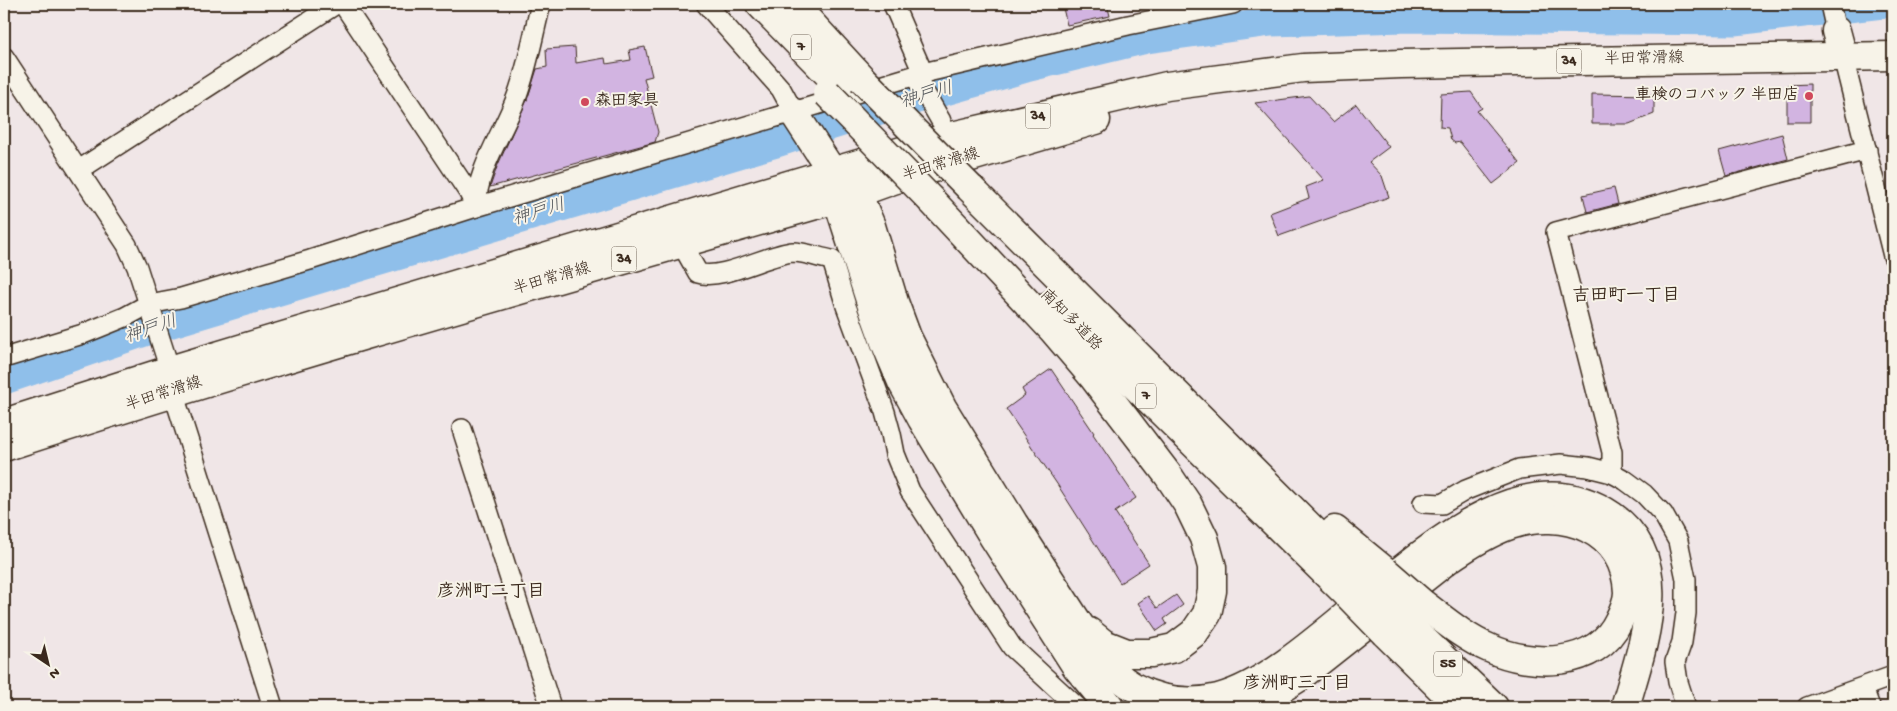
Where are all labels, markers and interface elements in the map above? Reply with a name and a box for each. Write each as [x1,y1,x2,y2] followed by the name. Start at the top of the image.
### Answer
[791,34,811,60] road number: 7
[1556,48,1582,74] road number: 34
[1604,48,1684,70] street label: 半田常滑線
[898,78,956,114] water label: 神戸川
[1635,85,1799,106] place label: 車検のコバック 半田店
[1803,90,1815,102] marker: 車検のコバック 半田店
[595,91,659,112] place label: 森田家具
[579,96,591,108] marker: 森田家具
[1026,104,1050,128] road number: 34
[899,143,982,187] street label: 半田常滑線
[510,194,568,231] water label: 神戸川
[612,246,636,272] road number: 34
[510,258,593,300] street label: 半田常滑線
[1035,285,1106,356] street label: 南知多道路
[1572,285,1680,307] district label: 吉田町一丁目
[122,311,180,348] water label: 神戸川
[122,372,205,416] street label: 半田常滑線
[1136,384,1156,408] road number: 7
[437,581,545,603] district label: 彦洲町二丁目
[22,638,72,688] north arrow
[1434,652,1462,676] road number: 55
[45,663,63,682] text: N
[1243,673,1351,695] district label: 彦洲町三丁目

